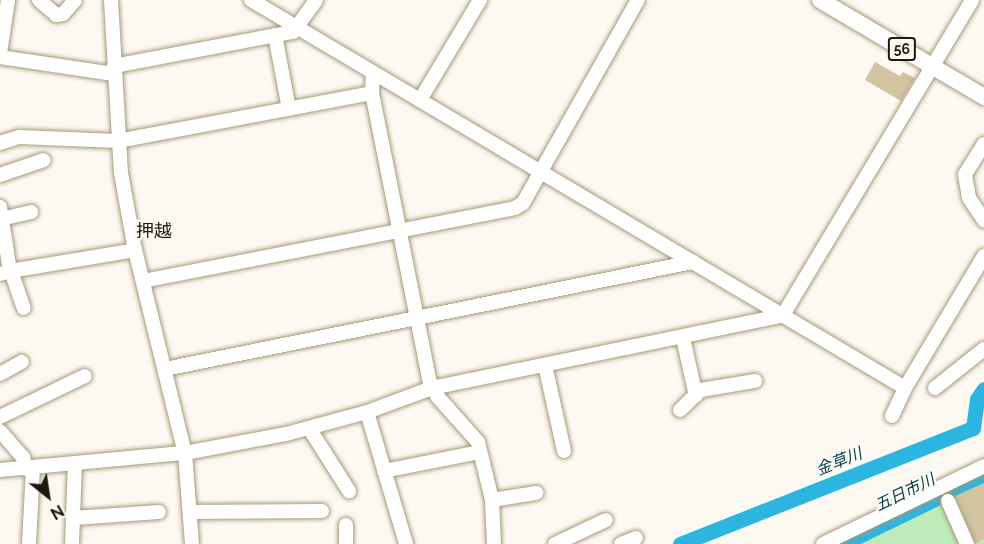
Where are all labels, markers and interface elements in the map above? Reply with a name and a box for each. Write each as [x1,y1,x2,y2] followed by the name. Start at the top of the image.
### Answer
[887,38,917,60] road number: 56
[136,220,172,242] district label: 押越
[813,444,865,480] water label: 金草川
[18,466,78,526] north arrow
[872,470,938,516] water label: 五日市川
[47,501,67,523] text: N

